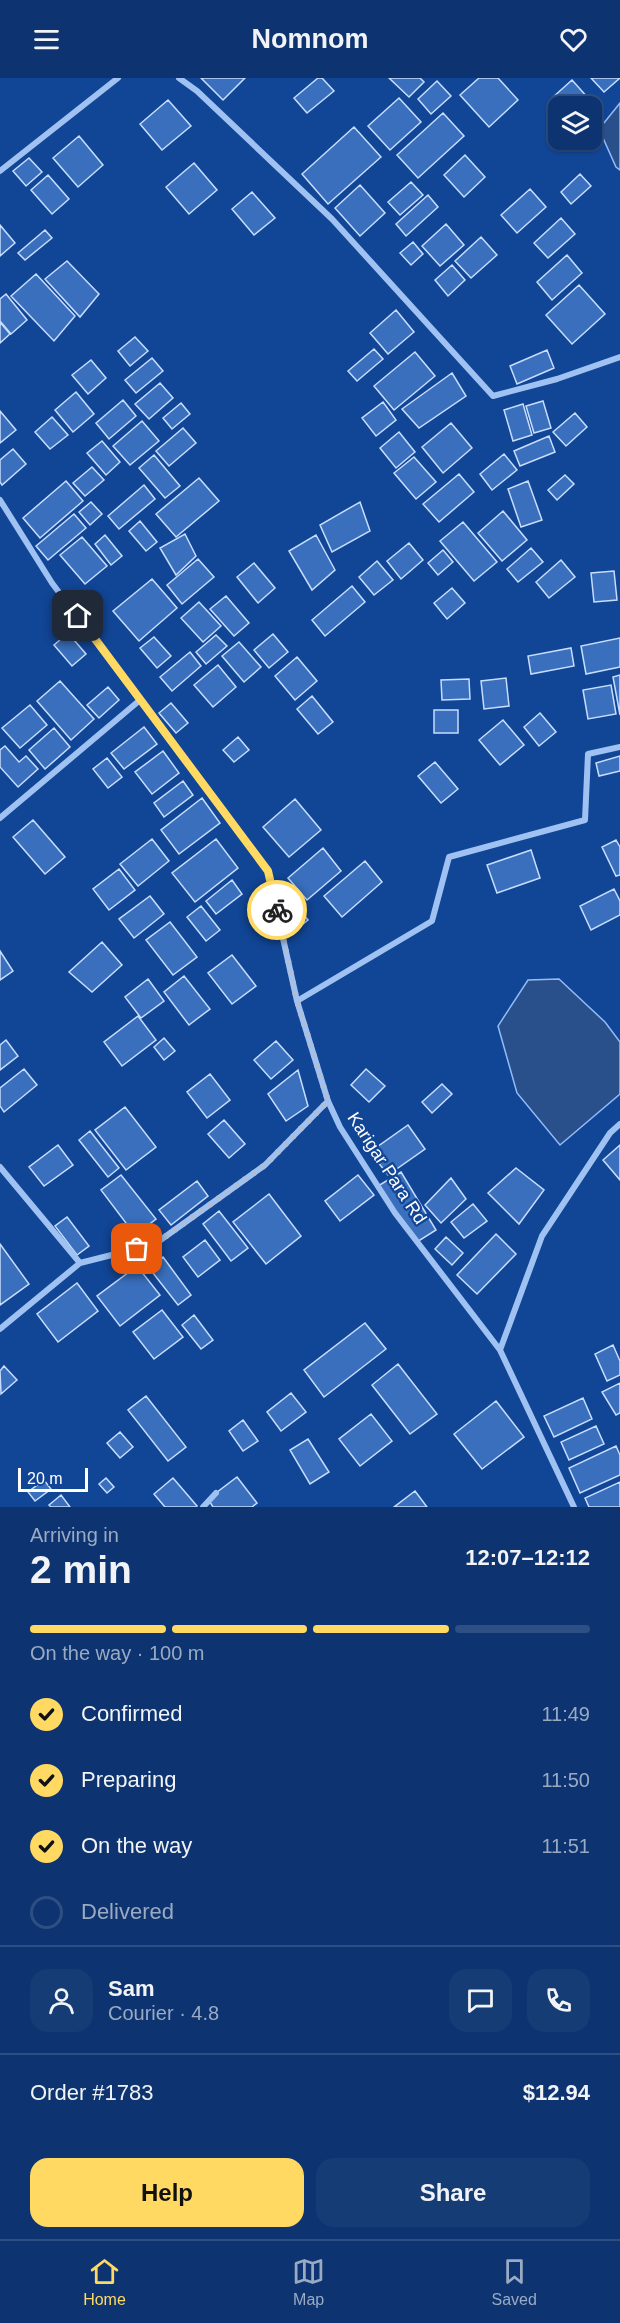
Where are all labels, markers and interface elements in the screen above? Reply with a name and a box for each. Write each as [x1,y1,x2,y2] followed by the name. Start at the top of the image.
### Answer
[30,23,63,56] icon: menu
[557,23,590,56] icon: heart
[252,24,369,54] text: Nomnom
[548,96,602,150] map controls
[548,96,602,150] button: layers
[52,590,103,641] pin
[61,599,94,632] icon: home
[247,880,307,940] courier
[261,894,294,927] icon: bike
[343,1108,431,1228] street label: Karigar Para Rd
[111,1223,162,1274] pin
[120,1232,153,1265] icon: bag
[18,1465,88,1492] scale bar
[27,1470,63,1487] text: 20 m
[30,1524,119,1546] text: Arriving in
[465,1545,590,1570] text: 12:07–12:12
[30,1548,132,1591] text: 2 min
[30,1642,205,1664] text: On the way · 100 m
[30,1698,63,1731] icon: check
[81,1701,182,1726] text: Confirmed
[541,1703,590,1725] text: 11:49
[30,1764,63,1797] icon: check
[81,1767,176,1792] text: Preparing
[541,1769,590,1791] text: 11:50
[30,1830,63,1863] icon: check
[81,1833,192,1858] text: On the way
[541,1835,590,1857] text: 11:51
[81,1899,174,1924] text: Delivered
[30,1969,93,2032] button: person
[449,1969,512,2032] button: chat
[527,1969,590,2032] button: phone
[108,1976,154,2001] text: Sam
[108,2002,219,2024] text: Courier · 4.8
[30,2080,154,2105] text: Order #1783
[523,2080,590,2105] text: $12.94
[30,2158,304,2227] button: Help
[316,2158,590,2227] button: Share
[83,2255,126,2309] tab: Home
[292,2255,325,2309] tab: Map
[491,2255,537,2309] tab: Saved

